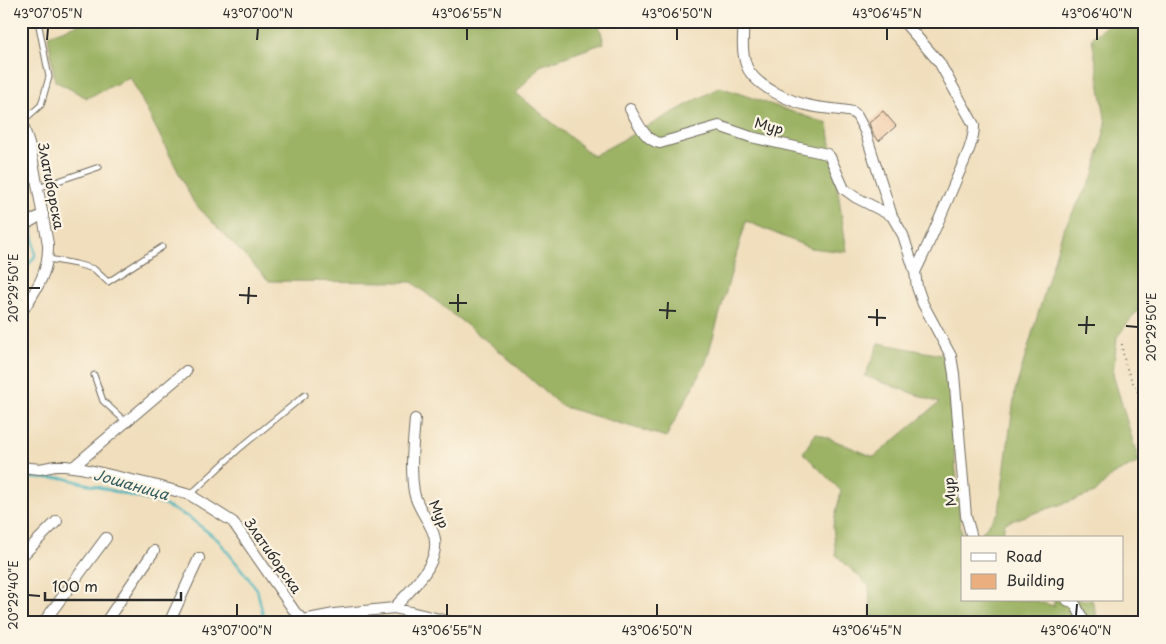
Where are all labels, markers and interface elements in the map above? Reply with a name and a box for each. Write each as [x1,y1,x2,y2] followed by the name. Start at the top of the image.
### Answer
[13,4,83,22] text: 43°07'05"N
[223,4,293,22] text: 43°07'00"N
[432,4,502,22] text: 43°06'55"N
[642,4,712,22] text: 43°06'50"N
[852,4,922,22] text: 43°06'45"N
[1062,4,1132,22] text: 43°06'40"N
[752,112,786,139] street label: Мур
[33,140,70,231] street label: Златиборска
[4,253,22,323] text: 20°29'50"E
[1142,292,1160,362] text: 20°29'50"E
[91,462,172,505] water label: Јошаница
[938,476,961,508] street label: Мур
[424,496,455,531] street label: Мур
[239,513,307,598] street label: Златиборска
[961,536,1124,602] legend
[1006,544,1042,567] text: Road
[4,560,22,630] text: 20°29'40"E
[1006,568,1065,591] text: Building
[45,569,181,601] scale bar
[52,574,98,597] text: 100 m
[202,621,272,639] text: 43°07'00"N
[412,621,482,639] text: 43°06'55"N
[622,621,692,639] text: 43°06'50"N
[832,621,902,639] text: 43°06'45"N
[1041,621,1111,639] text: 43°06'40"N

